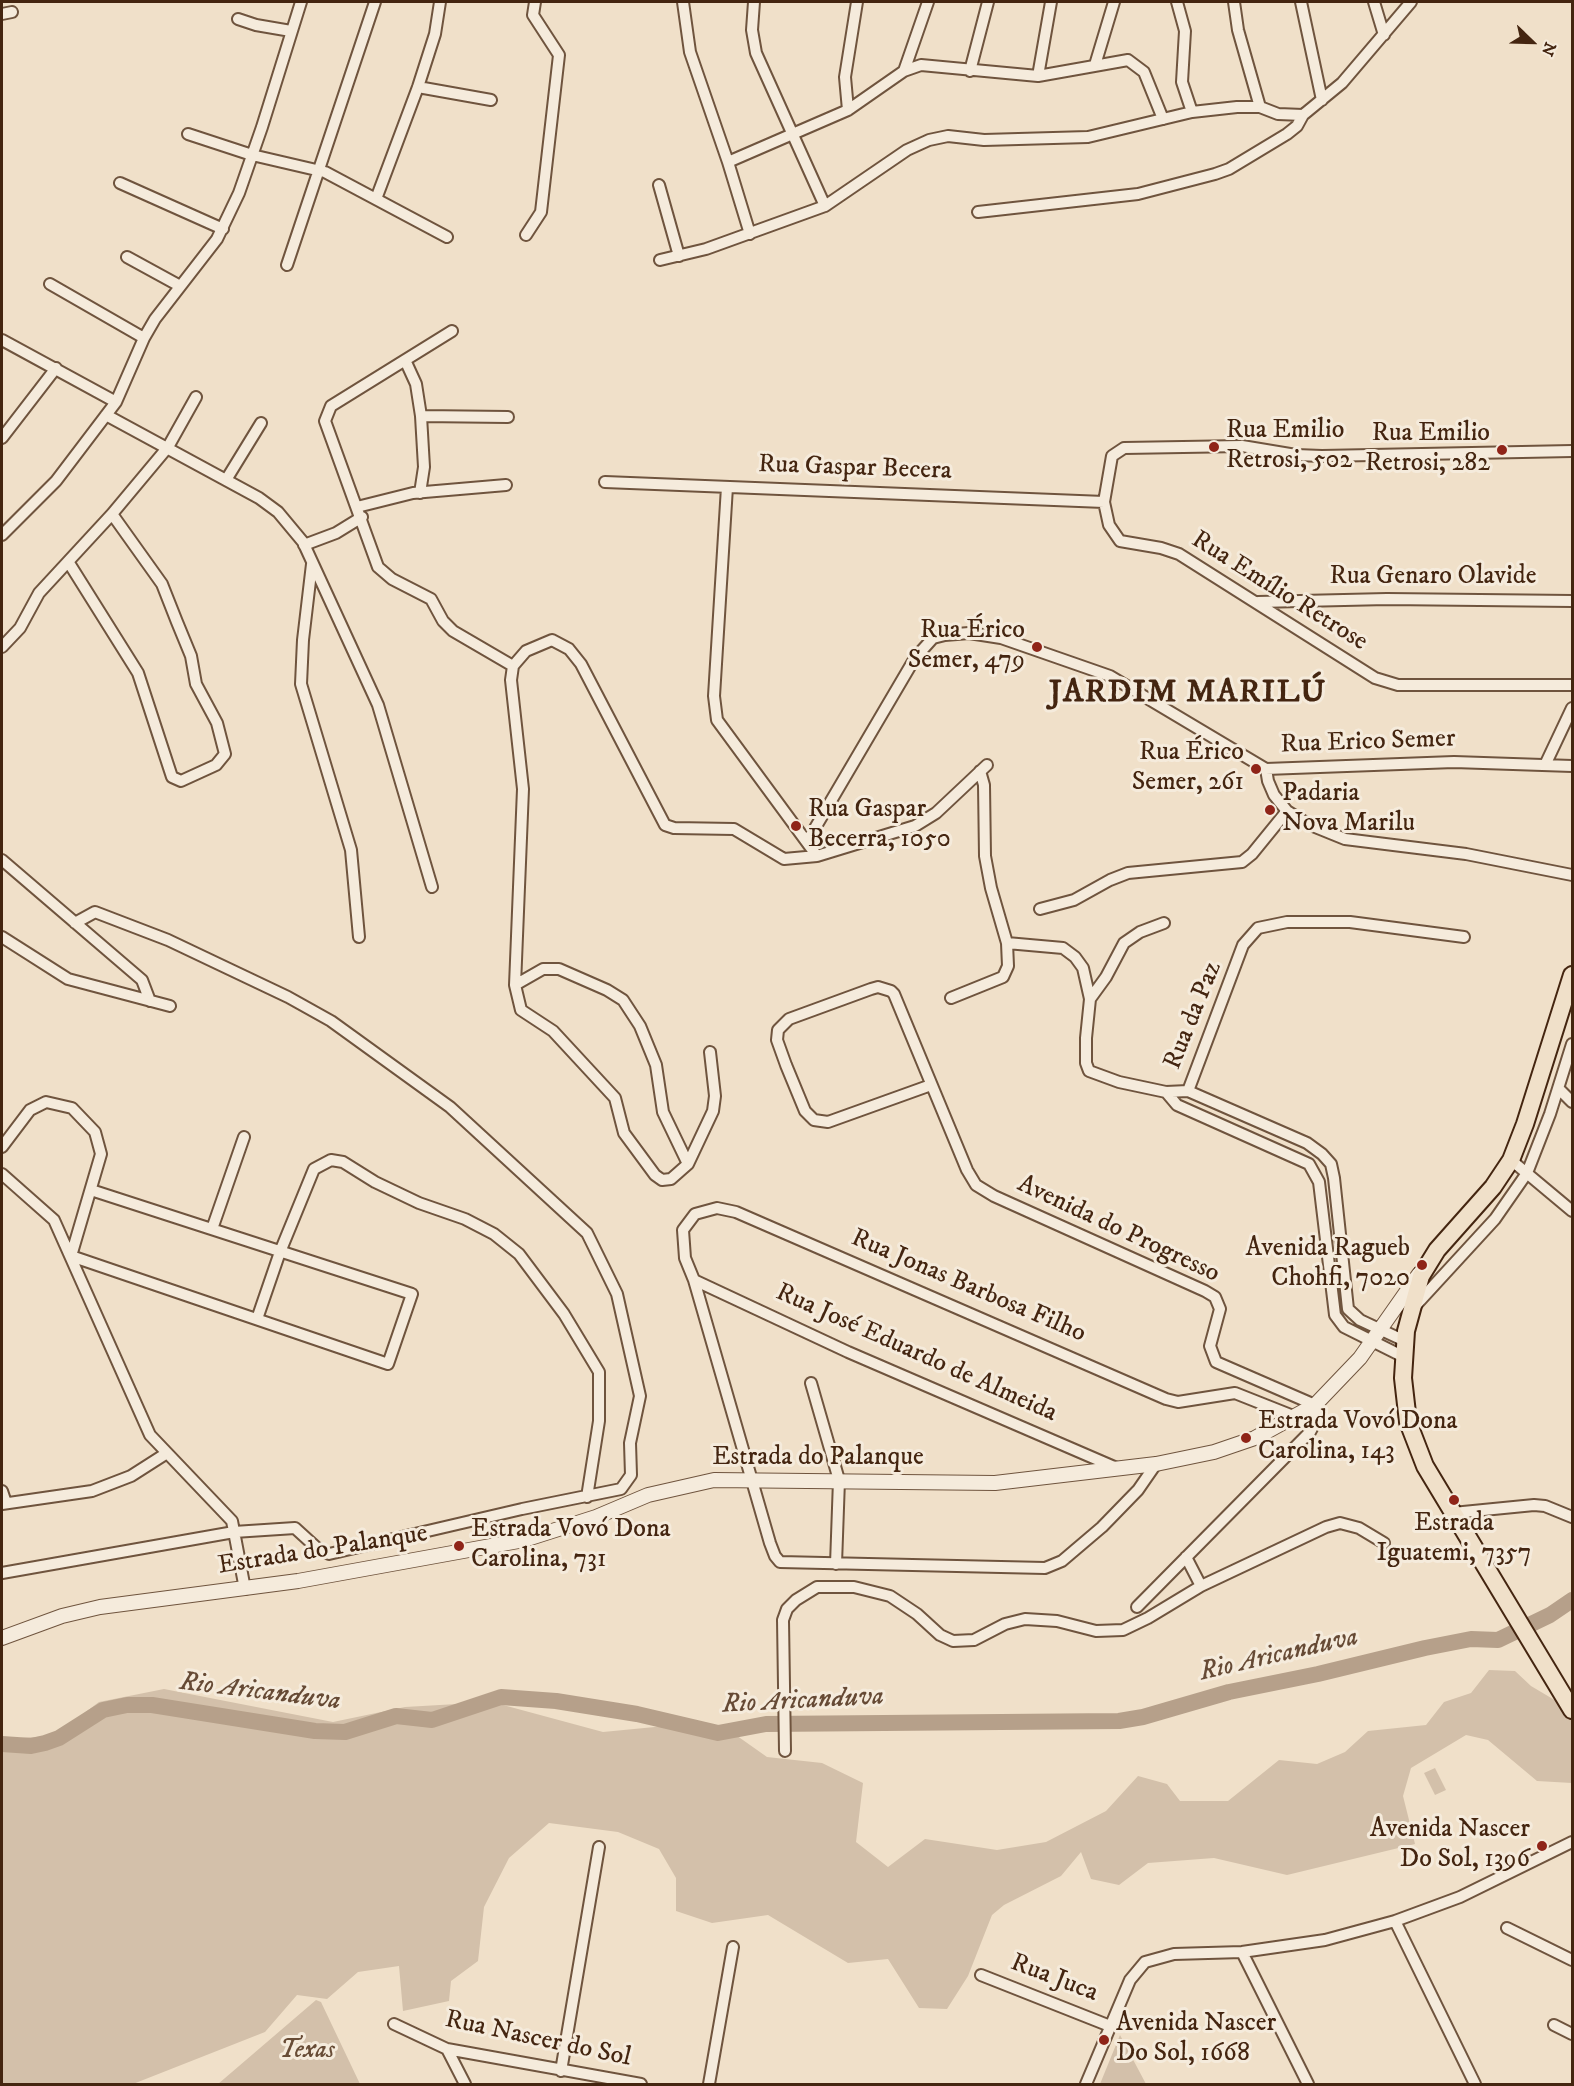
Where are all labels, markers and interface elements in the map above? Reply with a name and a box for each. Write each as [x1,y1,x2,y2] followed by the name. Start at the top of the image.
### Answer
[1502,12,1562,72] north arrow
[1537,39,1560,59] text: N
[1226,416,1352,478] place label: Rua Emilio Retrosi, 502
[1365,419,1490,480] place label: Rua Emilio Retrosi, 282
[1207,440,1221,454] marker: Rua Emilio Retrosi, 502
[1495,443,1509,457] marker: Rua Emilio Retrosi, 282
[758,450,952,488] street label: Rua Gaspar Becera
[1185,525,1373,659] street label: Rua Emílio Retrose
[1330,562,1536,594] street label: Rua Genaro Olavide
[908,616,1025,678] place label: Rua Érico Semer, 479
[1030,640,1044,654] marker: Rua Érico Semer, 479
[1049,675,1327,713] district label: JARDIM MARILÚ
[1280,724,1456,762] street label: Rua Erico Semer
[1132,738,1244,800] place label: Rua Érico Semer, 261
[1249,762,1263,776] marker: Rua Érico Semer, 261
[1282,779,1415,840] place label: Padaria Nova Marilu
[808,795,951,856] place label: Rua Gaspar Becerra, 1050
[1263,803,1277,817] marker: Padaria Nova Marilu
[789,819,803,833] marker: Rua Gaspar Becerra, 1050
[1158,958,1230,1074] street label: Rua da Paz
[1012,1169,1224,1291] street label: Avenida do Progresso
[846,1223,1090,1351] street label: Rua Jonas Barbosa Filho
[1245,1234,1410,1296] place label: Avenida Ragueb Chohfi, 7020
[1415,1258,1429,1272] marker: Avenida Ragueb Chohfi, 7020
[771,1278,1061,1430] street label: Rua José Eduardo de Almeida
[1258,1407,1458,1468] place label: Estrada Vovó Dona Carolina, 143
[1239,1431,1253,1445] marker: Estrada Vovó Dona Carolina, 143
[712,1443,924,1475] street label: Estrada do Palanque
[1447,1493,1461,1507] marker: Estrada Iguatemi, 7357
[1377,1509,1531,1570] place label: Estrada Iguatemi, 7357
[471,1515,671,1576] place label: Estrada Vovó Dona Carolina, 731
[216,1519,430,1583] street label: Estrada do Palanque
[452,1539,466,1553] marker: Estrada Vovó Dona Carolina, 731
[1196,1622,1362,1690] water label: Rio Aricanduva
[178,1667,342,1719] water label: Rio Aricanduva
[721,1682,885,1722] water label: Rio Aricanduva
[1370,1815,1530,1876] place label: Avenida Nascer Do Sol, 1396
[1535,1839,1549,1853] marker: Avenida Nascer Do Sol, 1396
[1006,1948,1102,2010] street label: Rua Juca
[442,2005,634,2075] street label: Rua Nascer do Sol
[1116,2009,1276,2070] place label: Avenida Nascer Do Sol, 1668
[1097,2033,1111,2047] marker: Avenida Nascer Do Sol, 1668
[279,2036,335,2068] park label: Texas

